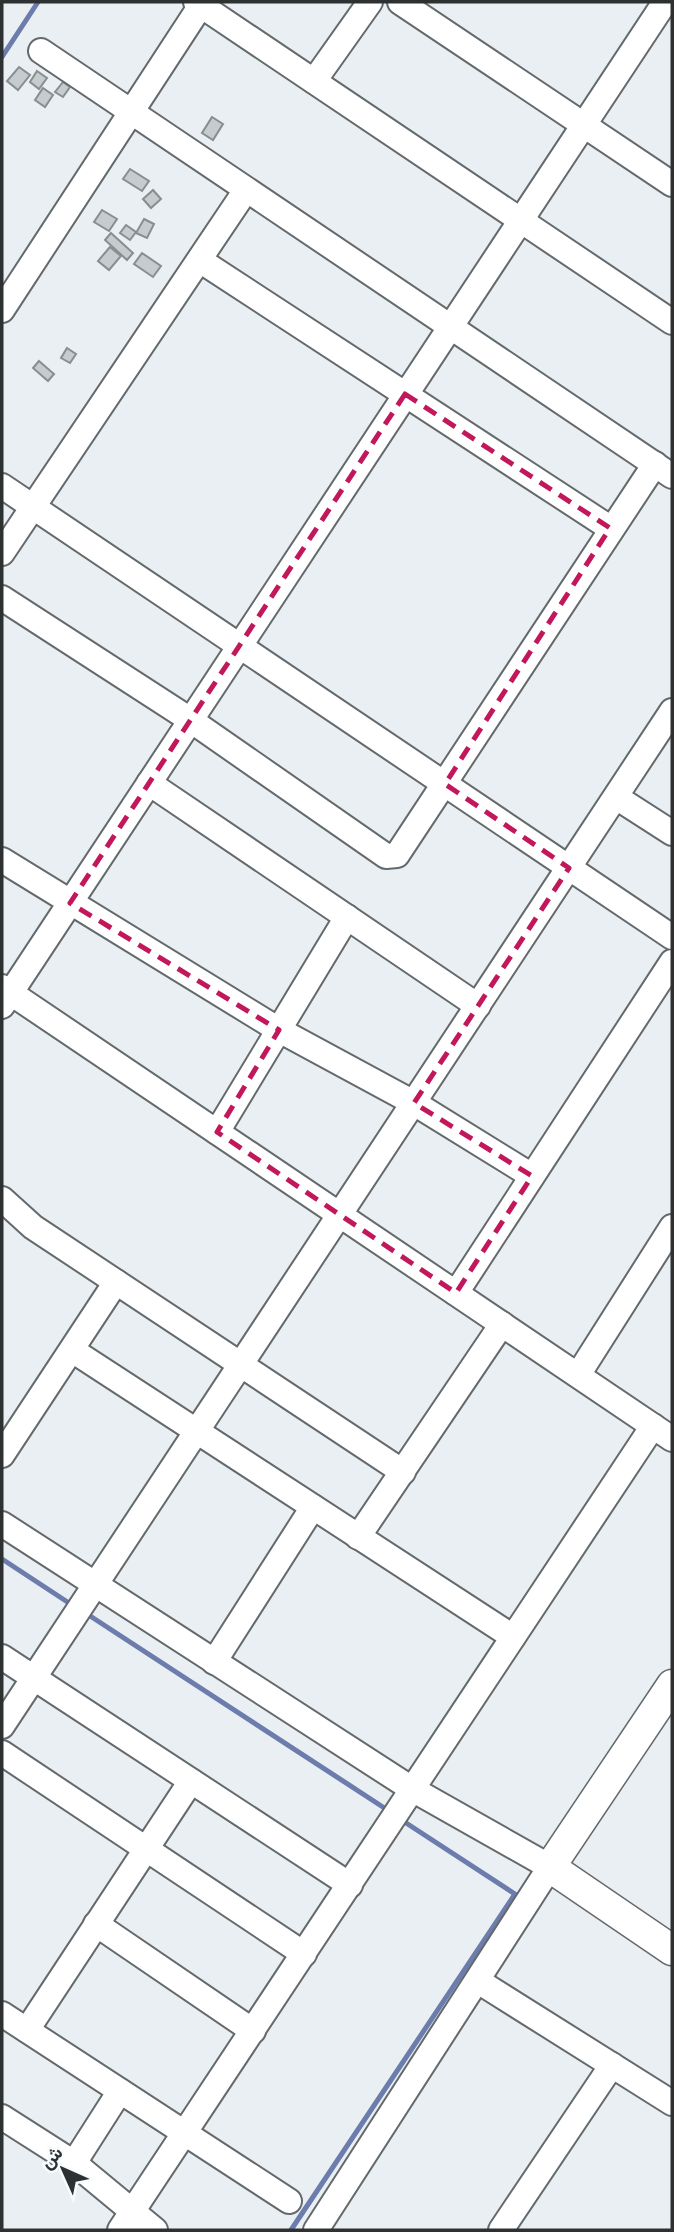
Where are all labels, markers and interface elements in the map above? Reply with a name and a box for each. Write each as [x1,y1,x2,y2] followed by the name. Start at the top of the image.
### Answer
[28,2134,98,2204] north arrow
[32,2138,68,2174] text: ش

